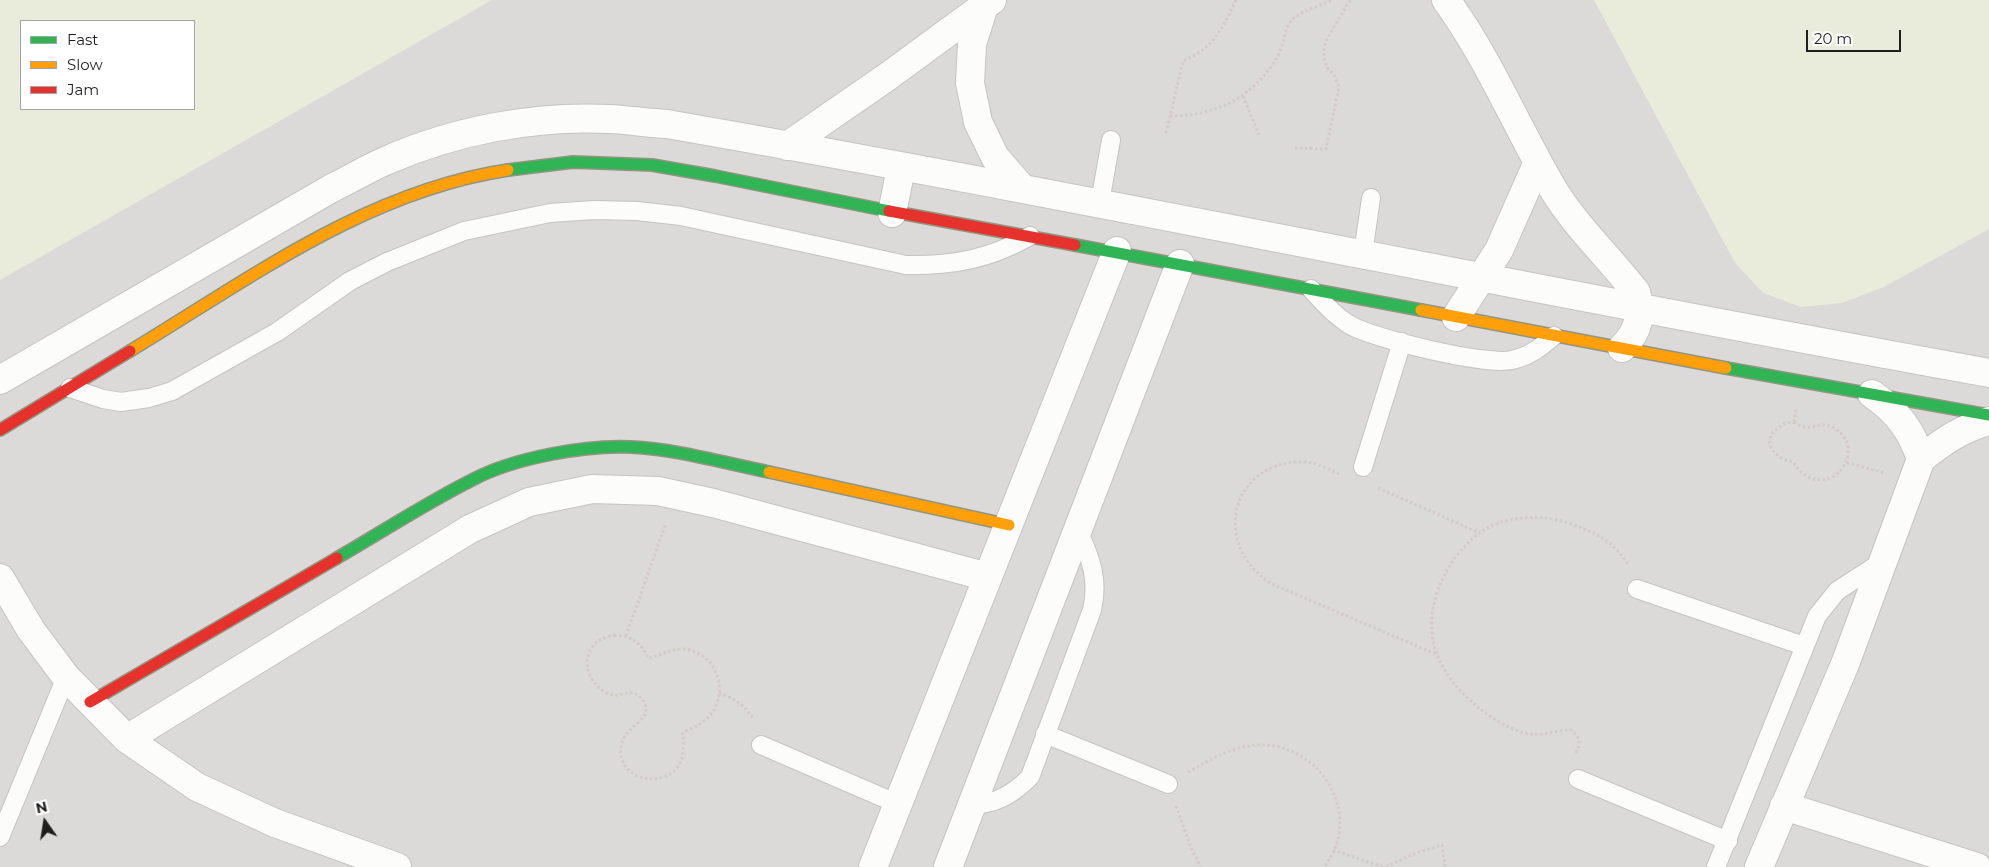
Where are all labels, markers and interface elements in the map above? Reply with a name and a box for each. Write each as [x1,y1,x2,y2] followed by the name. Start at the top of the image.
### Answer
[20,20,195,110] legend
[1809,20,1904,52] scale bar
[1814,29,1852,48] text: 20 m
[67,30,98,49] text: Fast
[67,55,103,74] text: Slow
[67,80,99,99] text: Jam
[20,797,70,847] north arrow
[34,797,49,817] text: N

